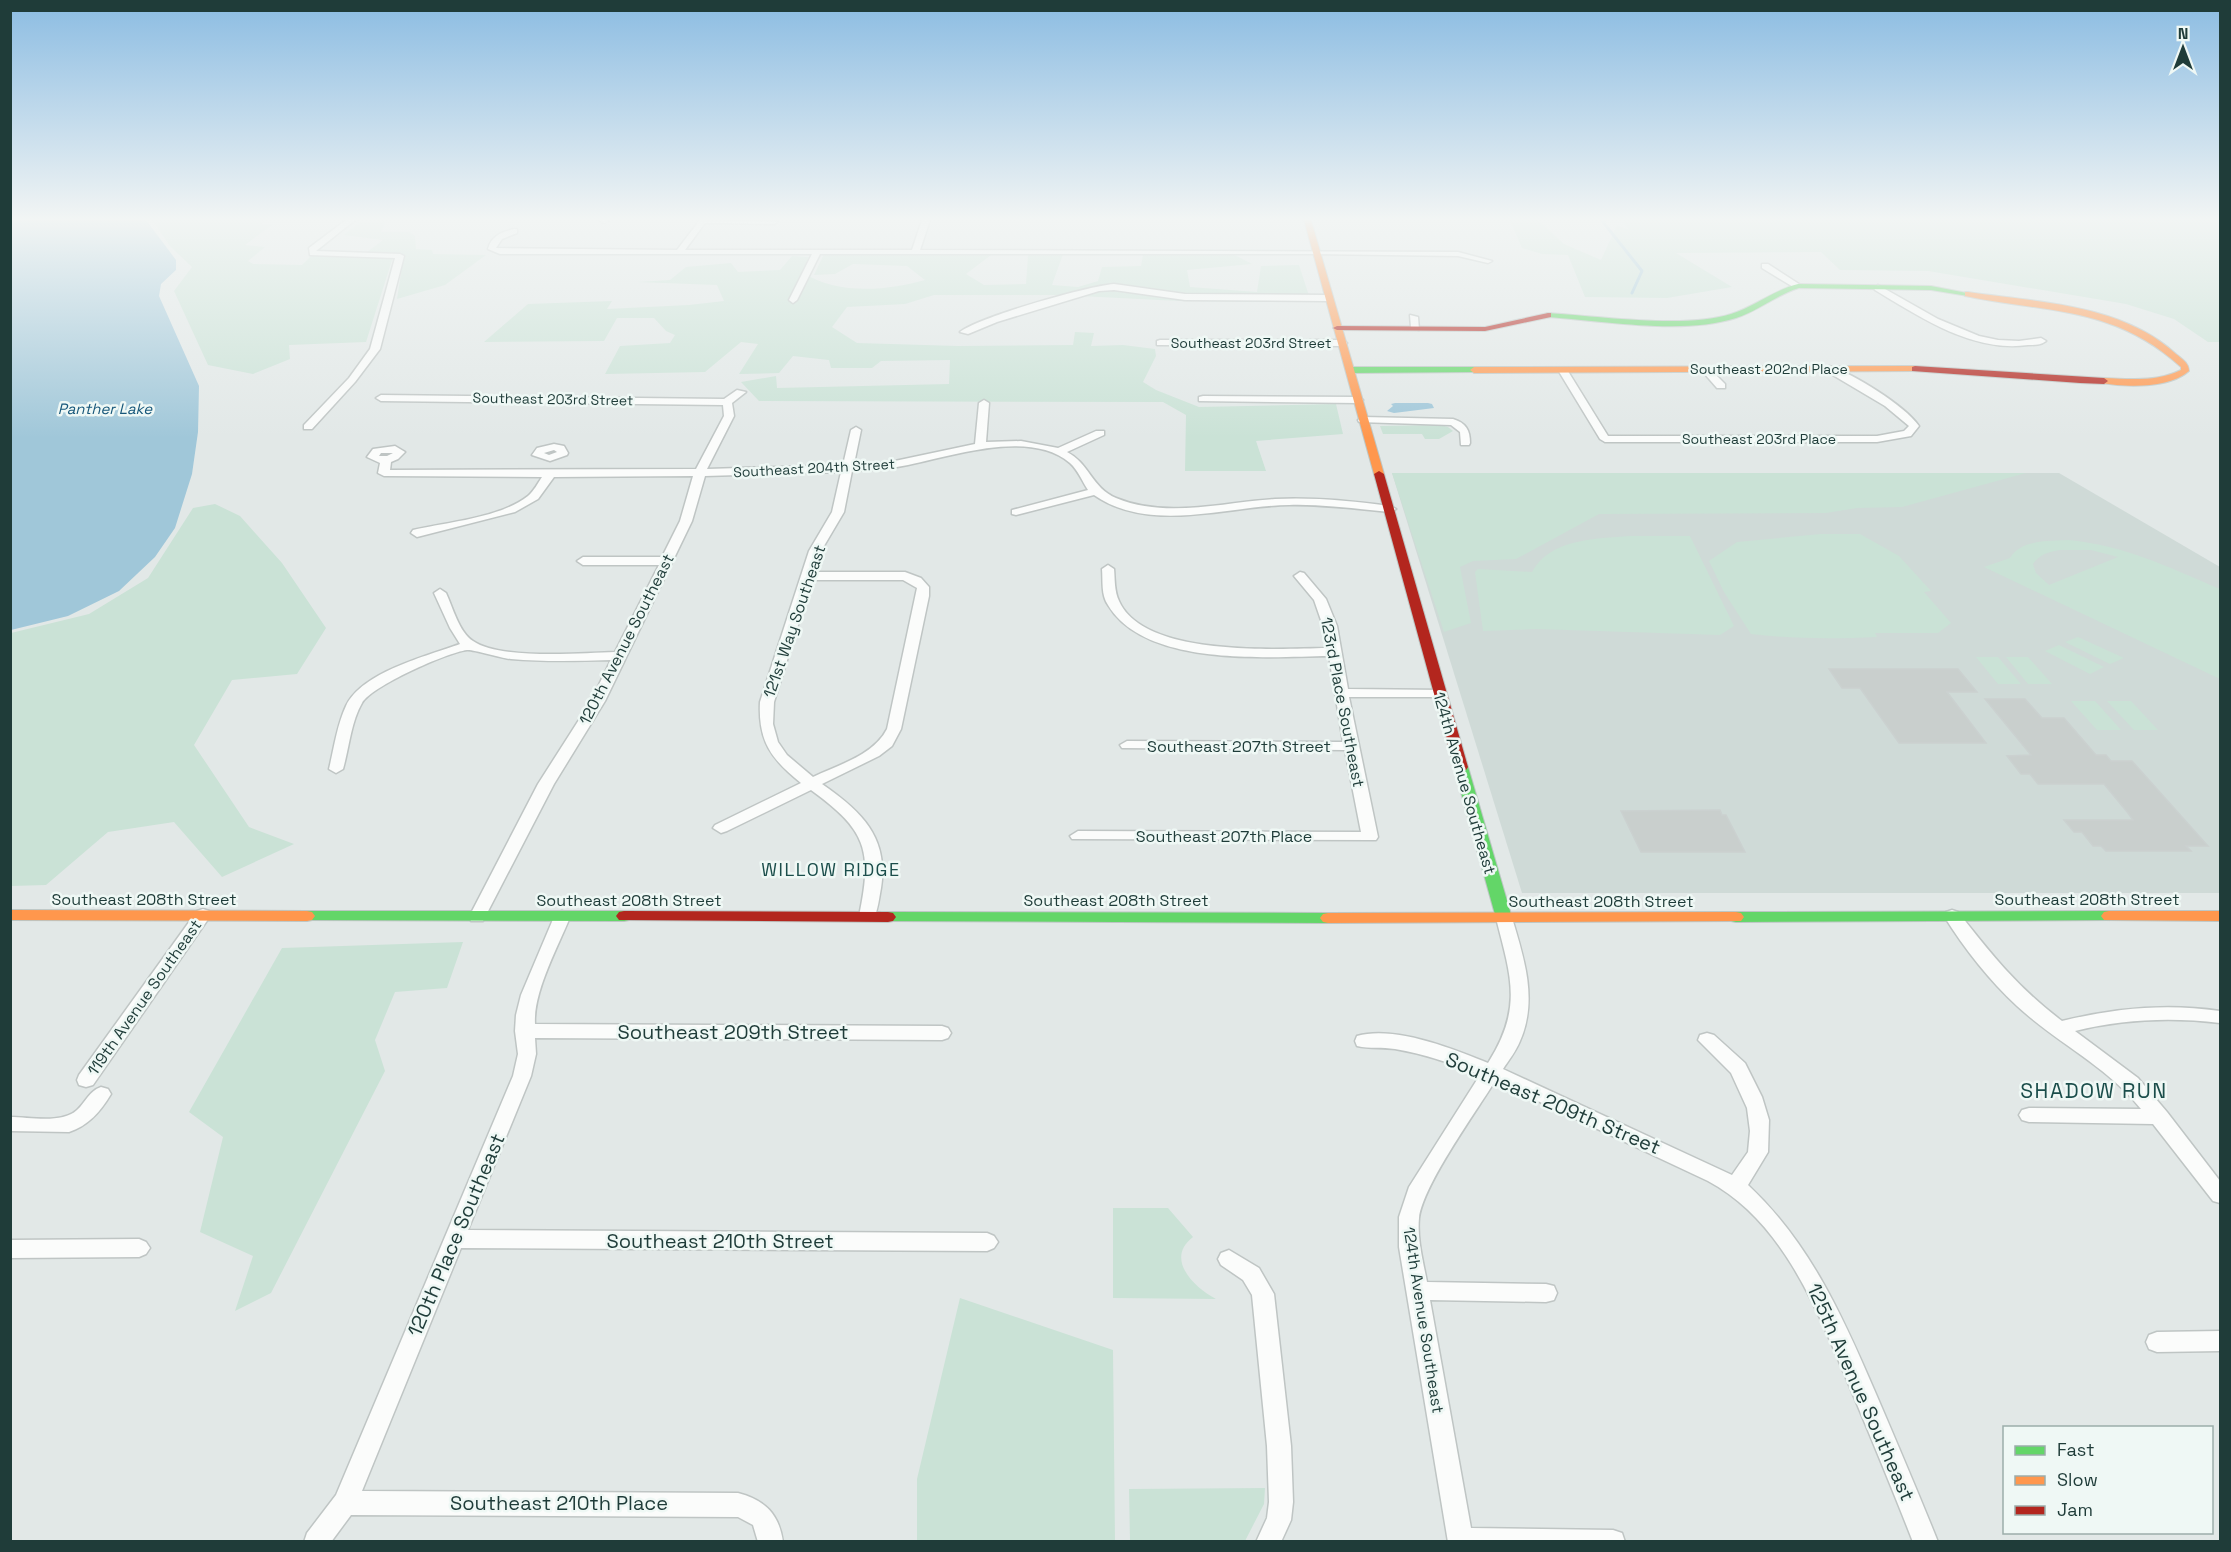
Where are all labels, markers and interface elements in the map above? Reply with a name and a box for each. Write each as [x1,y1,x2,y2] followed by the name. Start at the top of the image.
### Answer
[2153,18,2213,78] north arrow
[2178,23,2188,44] text: N
[1171,334,1331,352] street label: Southeast 203rd Street
[1690,360,1848,378] street label: Southeast 202nd Place
[473,389,633,409] street label: Southeast 203rd Street
[58,399,153,418] water label: Panther Lake
[1682,430,1836,448] street label: Southeast 203rd Place
[733,455,895,481] street label: Southeast 204th Street
[758,542,830,700] street label: 121st Way Southeast
[574,550,679,728] street label: 120th Avenue Southeast
[1316,615,1369,789] street label: 123rd Place Southeast
[1428,690,1501,877] street label: 124th Avenue Southeast
[1147,736,1331,757] street label: Southeast 207th Street
[1136,826,1312,847] street label: Southeast 207th Place
[761,858,901,881] district label: WILLOW RIDGE
[51,889,237,910] street label: Southeast 208th Street
[1994,889,2180,910] street label: Southeast 208th Street
[536,890,722,911] street label: Southeast 208th Street
[1023,890,1209,911] street label: Southeast 208th Street
[1508,891,1694,912] street label: Southeast 208th Street
[83,915,206,1079] street label: 119th Avenue Southeast
[617,1019,849,1045] street label: Southeast 209th Street
[1442,1046,1664,1160] street label: Southeast 209th Street
[2020,1077,2168,1104] district label: SHADOW RUN
[401,1130,511,1340] street label: 120th Place Southeast
[1398,1225,1449,1415] street label: 124th Avenue Southeast
[606,1228,834,1254] street label: Southeast 210th Street
[1801,1279,1921,1505] street label: 125th Avenue Southeast
[2003,1426,2213,1534] legend
[2057,1438,2094,1461] text: Fast
[2057,1468,2098,1491] text: Slow
[450,1490,668,1516] street label: Southeast 210th Place
[2057,1498,2093,1521] text: Jam

